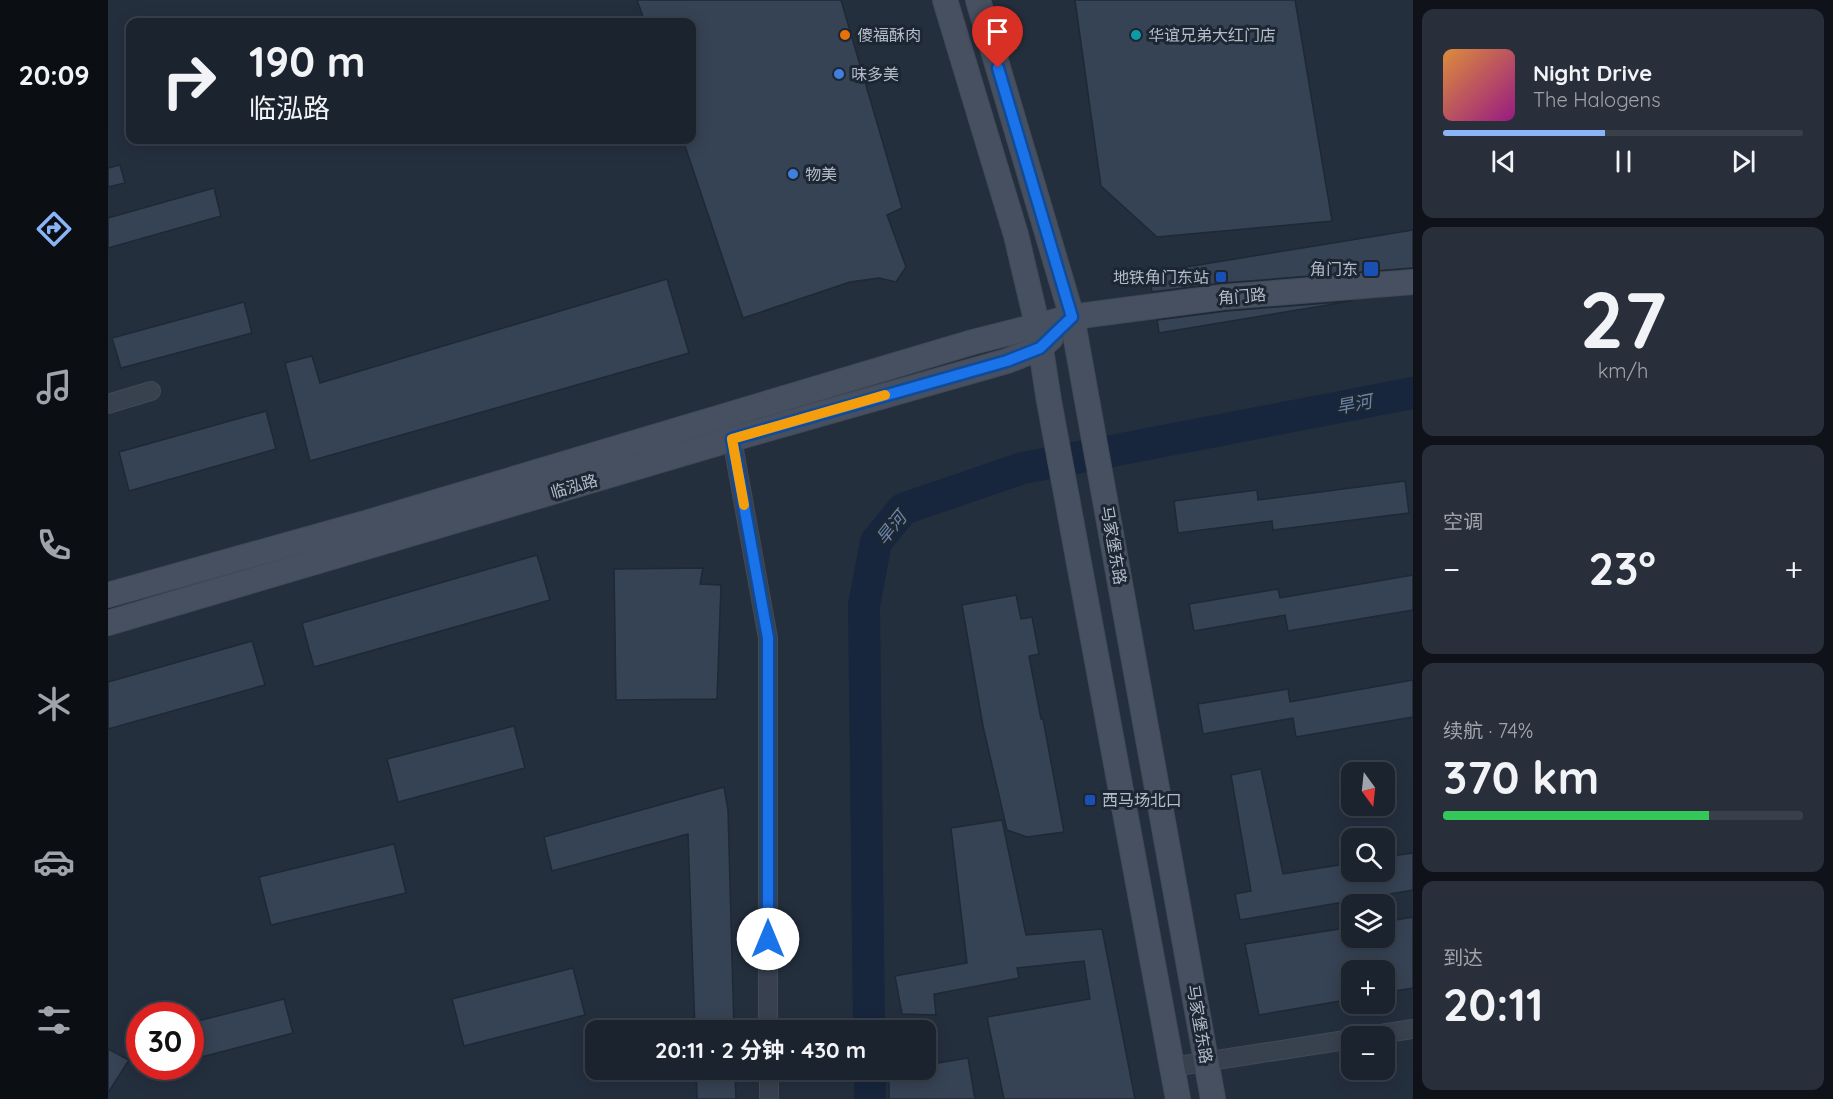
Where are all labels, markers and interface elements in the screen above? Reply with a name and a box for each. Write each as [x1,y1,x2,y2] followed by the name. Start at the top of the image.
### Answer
[972,6,1023,68] pin
[981,15,1014,48] icon: arrive
[857,25,921,45] place label: 傻福酥肉
[1148,25,1276,45] place label: 华谊兄弟大红门店
[838,28,852,42] marker: 傻福酥肉
[1129,28,1143,42] marker: 华谊兄弟大红门店
[249,35,365,88] text: 190 m
[150,42,228,120] icon: right
[18,58,90,92] text: 20:09
[1533,59,1652,87] text: Night Drive
[851,64,899,84] place label: 味多美
[832,67,846,81] marker: 味多美
[1533,87,1661,112] text: The Halogens
[249,91,330,125] text: 临泓路
[1487,145,1520,178] icon: previous
[1607,145,1640,178] icon: pause
[1727,145,1760,178] icon: next
[805,164,837,184] place label: 物美
[786,167,800,181] marker: 物美
[33,208,75,250] icon: directions
[1310,259,1358,279] place label: 角门东
[1362,260,1380,278] marker: 角门东
[1113,267,1209,287] place label: 地铁角门东站
[1214,270,1228,284] marker: 地铁角门东站
[1579,270,1667,368] text: 27
[1217,284,1267,308] street label: 角门路
[1598,358,1648,383] text: km/h
[33,366,75,408] icon: music
[1334,389,1377,419] water label: 旱河
[548,470,600,502] street label: 临泓路
[871,504,913,549] water label: 旱河
[1097,504,1131,586] street label: 马家堡东路
[1443,509,1483,534] text: 空调
[33,524,75,566] icon: phone
[1589,540,1656,596] text: 23°
[1443,548,1460,589] text: −
[1784,548,1803,589] text: +
[33,683,75,725] icon: climate
[1443,718,1533,743] text: 续航 · 74%
[1443,749,1599,805] text: 370 km
[1341,762,1395,816] north arrow
[1341,762,1395,1080] map controls
[1102,790,1182,810] place label: 西马场北口
[1083,793,1097,807] marker: 西马场北口
[1341,828,1395,882] button: search
[33,841,75,883] icon: car
[1341,894,1395,948] button: layers
[736,907,800,971] position arrow
[1443,945,1483,970] text: 到达
[1341,960,1395,1014] button: +
[1443,976,1544,1032] text: 20:11
[1183,983,1217,1065] street label: 马家堡东路
[33,999,75,1041] icon: filters
[126,1002,204,1080] speed limit sign: 30
[1341,1026,1395,1080] button: −
[655,1036,866,1064] text: 20:11 · 2 分钟 · 430 m

